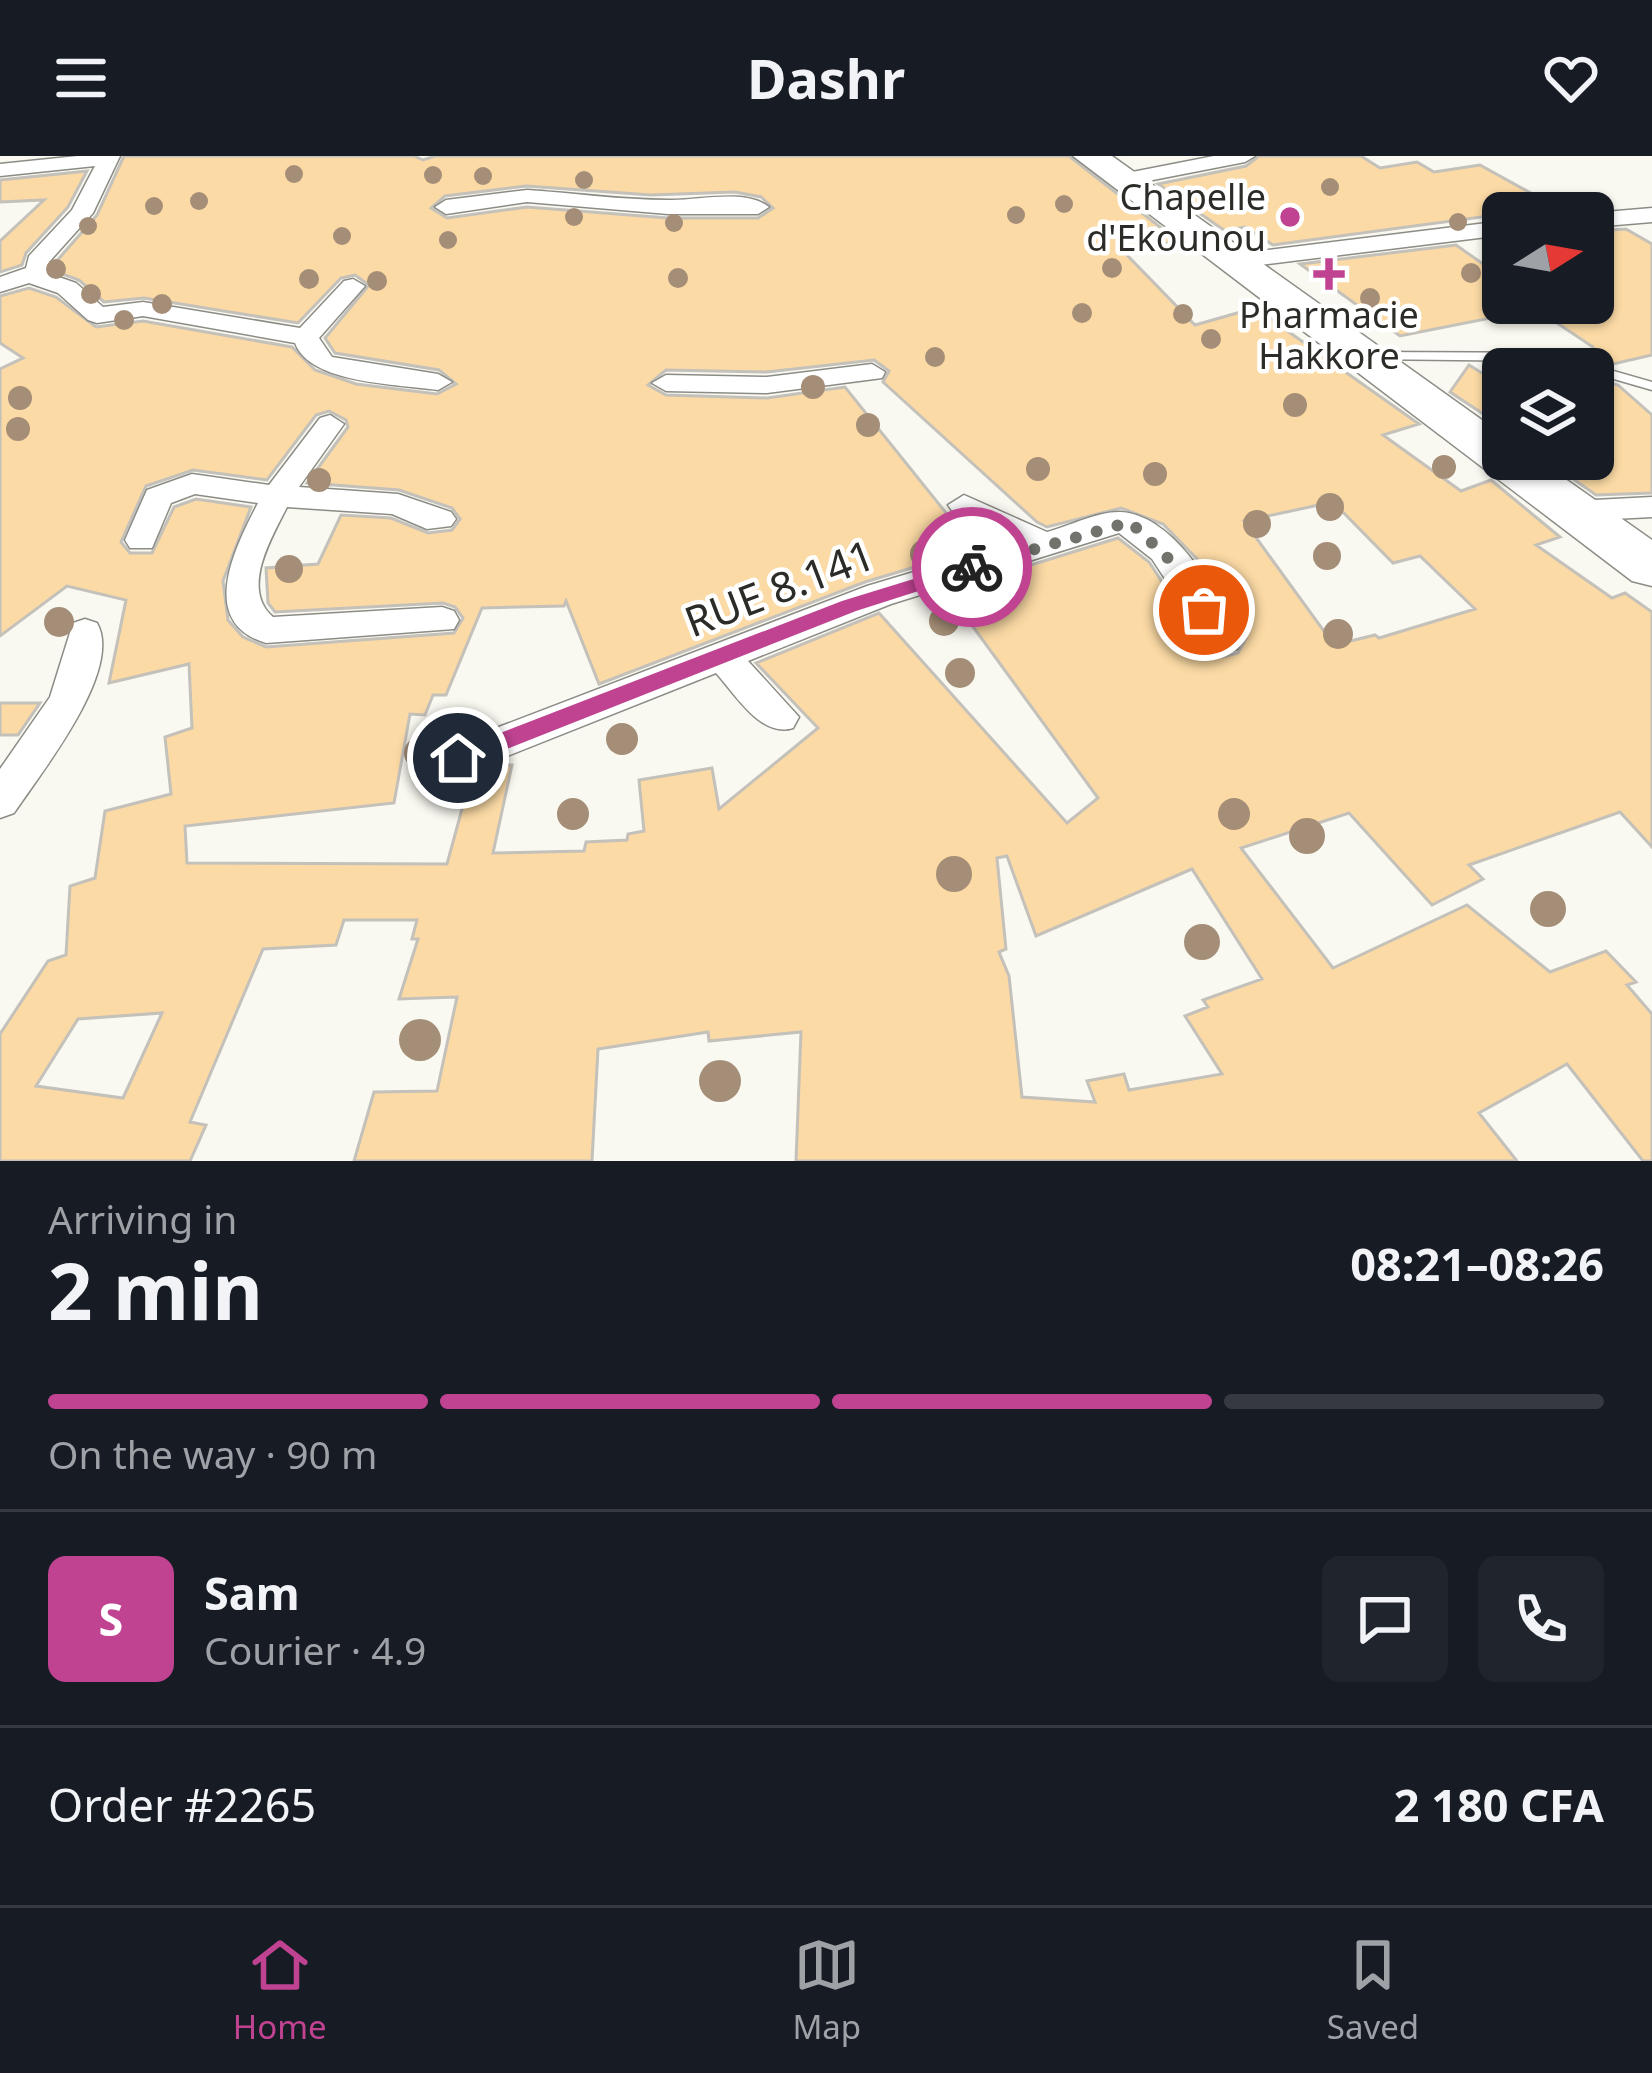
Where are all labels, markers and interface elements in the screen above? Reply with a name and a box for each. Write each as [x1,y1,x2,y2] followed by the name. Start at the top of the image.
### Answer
[747,41,905,115] text: Dashr
[48,45,114,111] icon: menu
[1538,45,1604,111] icon: heart
[1086,172,1266,262] place label: Chapelle d'Ekounou
[1482,192,1614,324] north arrow
[1482,192,1614,480] map controls
[1277,204,1303,230] marker: Chapelle d'Ekounou
[1316,261,1342,287] marker: Pharmacie Hakkore
[1239,290,1419,380] place label: Pharmacie Hakkore
[1482,348,1614,480] button: layers
[912,507,1032,627] courier
[676,525,882,649] street label: RUE 8.141
[939,534,1005,600] icon: bike
[1153,559,1255,661] pin
[1171,577,1237,643] icon: bag
[407,707,509,809] pin
[425,725,491,791] icon: home
[48,1192,237,1245] text: Arriving in
[1350,1233,1604,1294] text: 08:21–08:26
[48,1237,263,1343] text: 2 min
[48,1427,377,1480] text: On the way · 90 m
[1322,1556,1448,1682] button: chat
[1478,1556,1604,1682] button: phone
[204,1562,300,1623] text: Sam
[99,1588,123,1649] text: S
[204,1623,426,1676] text: Courier · 4.9
[48,1774,316,1835] text: Order #2265
[1394,1774,1604,1835] text: 2 180 CFA
[233,1932,327,2049] tab: Home
[792,1932,861,2049] tab: Map
[1327,1932,1419,2049] tab: Saved

